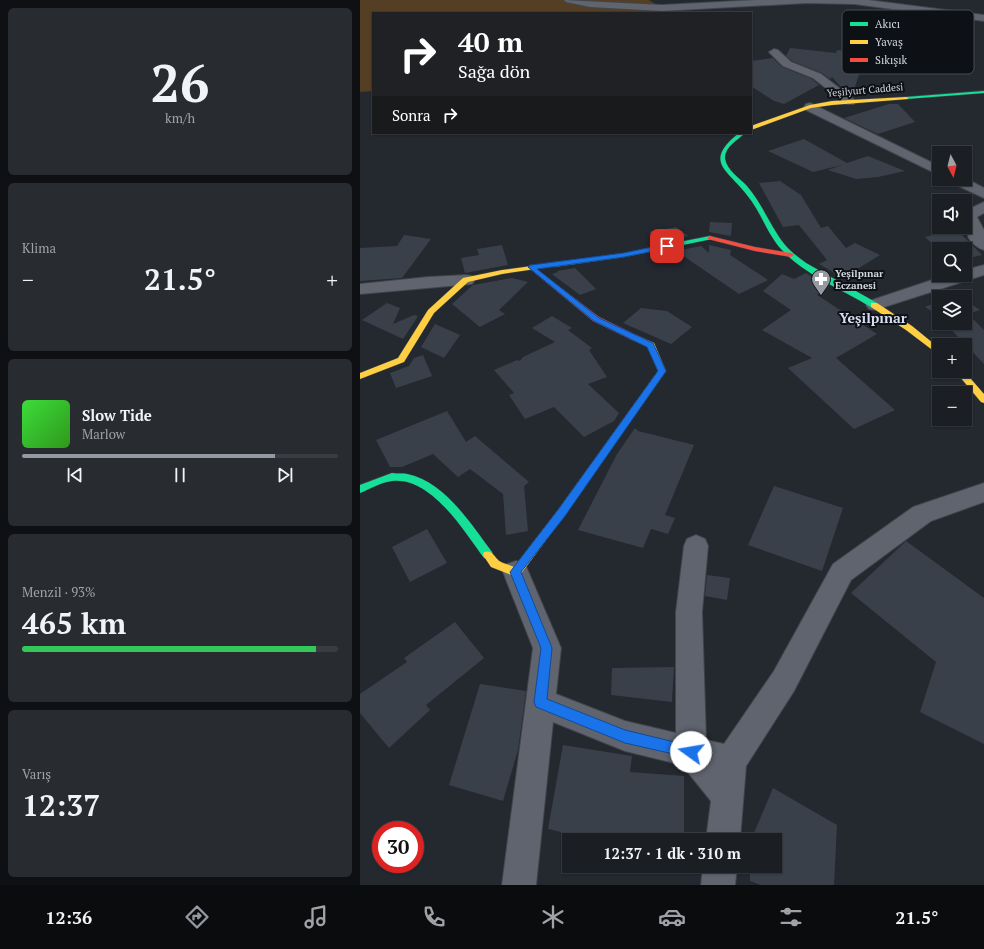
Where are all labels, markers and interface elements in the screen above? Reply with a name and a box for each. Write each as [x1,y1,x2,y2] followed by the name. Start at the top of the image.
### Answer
[842,10,974,74] legend
[875,17,900,31] text: Akıcı
[458,23,523,60] text: 40 m
[392,28,444,80] icon: right
[875,35,903,49] text: Yavaş
[151,48,209,117] text: 26
[875,53,907,67] text: Sıkışık
[458,59,530,83] text: Sağa dön
[826,80,904,100] street label: Yeşilyurt Caddesi
[439,104,461,126] icon: right
[392,105,431,125] text: Sonra
[165,109,195,127] text: km/h
[932,146,972,186] north arrow
[932,146,972,426] map controls
[932,194,972,234] button: sound
[650,229,684,263] pin
[656,235,678,257] icon: arrive
[22,239,56,257] text: Klima
[932,242,972,282] button: search
[144,259,216,299] text: 21.5°
[22,265,34,294] text: −
[326,265,338,294] text: +
[835,267,884,292] place label: Yeşilpınar Eczanesi
[810,268,832,296] pharmacy icon: Yeşilpınar Eczanesi
[932,290,972,330] button: layers
[839,308,907,327] district label: Yeşilpınar
[932,338,972,378] button: +
[932,386,972,426] button: −
[82,405,152,425] text: Slow Tide
[82,425,125,443] text: Marlow
[64,464,86,486] icon: previous
[169,464,191,486] icon: pause
[274,464,296,486] icon: next
[22,583,96,601] text: Menzil · 93%
[22,603,126,643] text: 465 km
[670,731,712,773] position arrow
[22,765,51,783] text: Varış
[22,785,100,825] text: 12:37
[372,821,424,873] speed limit sign: 30
[603,843,741,863] text: 12:37 · 1 dk · 310 m
[183,903,211,931] icon: directions
[302,903,330,931] icon: music
[420,903,448,931] icon: phone
[539,903,567,931] icon: climate
[658,903,686,931] icon: car
[777,903,805,931] icon: filters
[45,905,92,929] text: 12:36
[895,905,939,929] text: 21.5°

